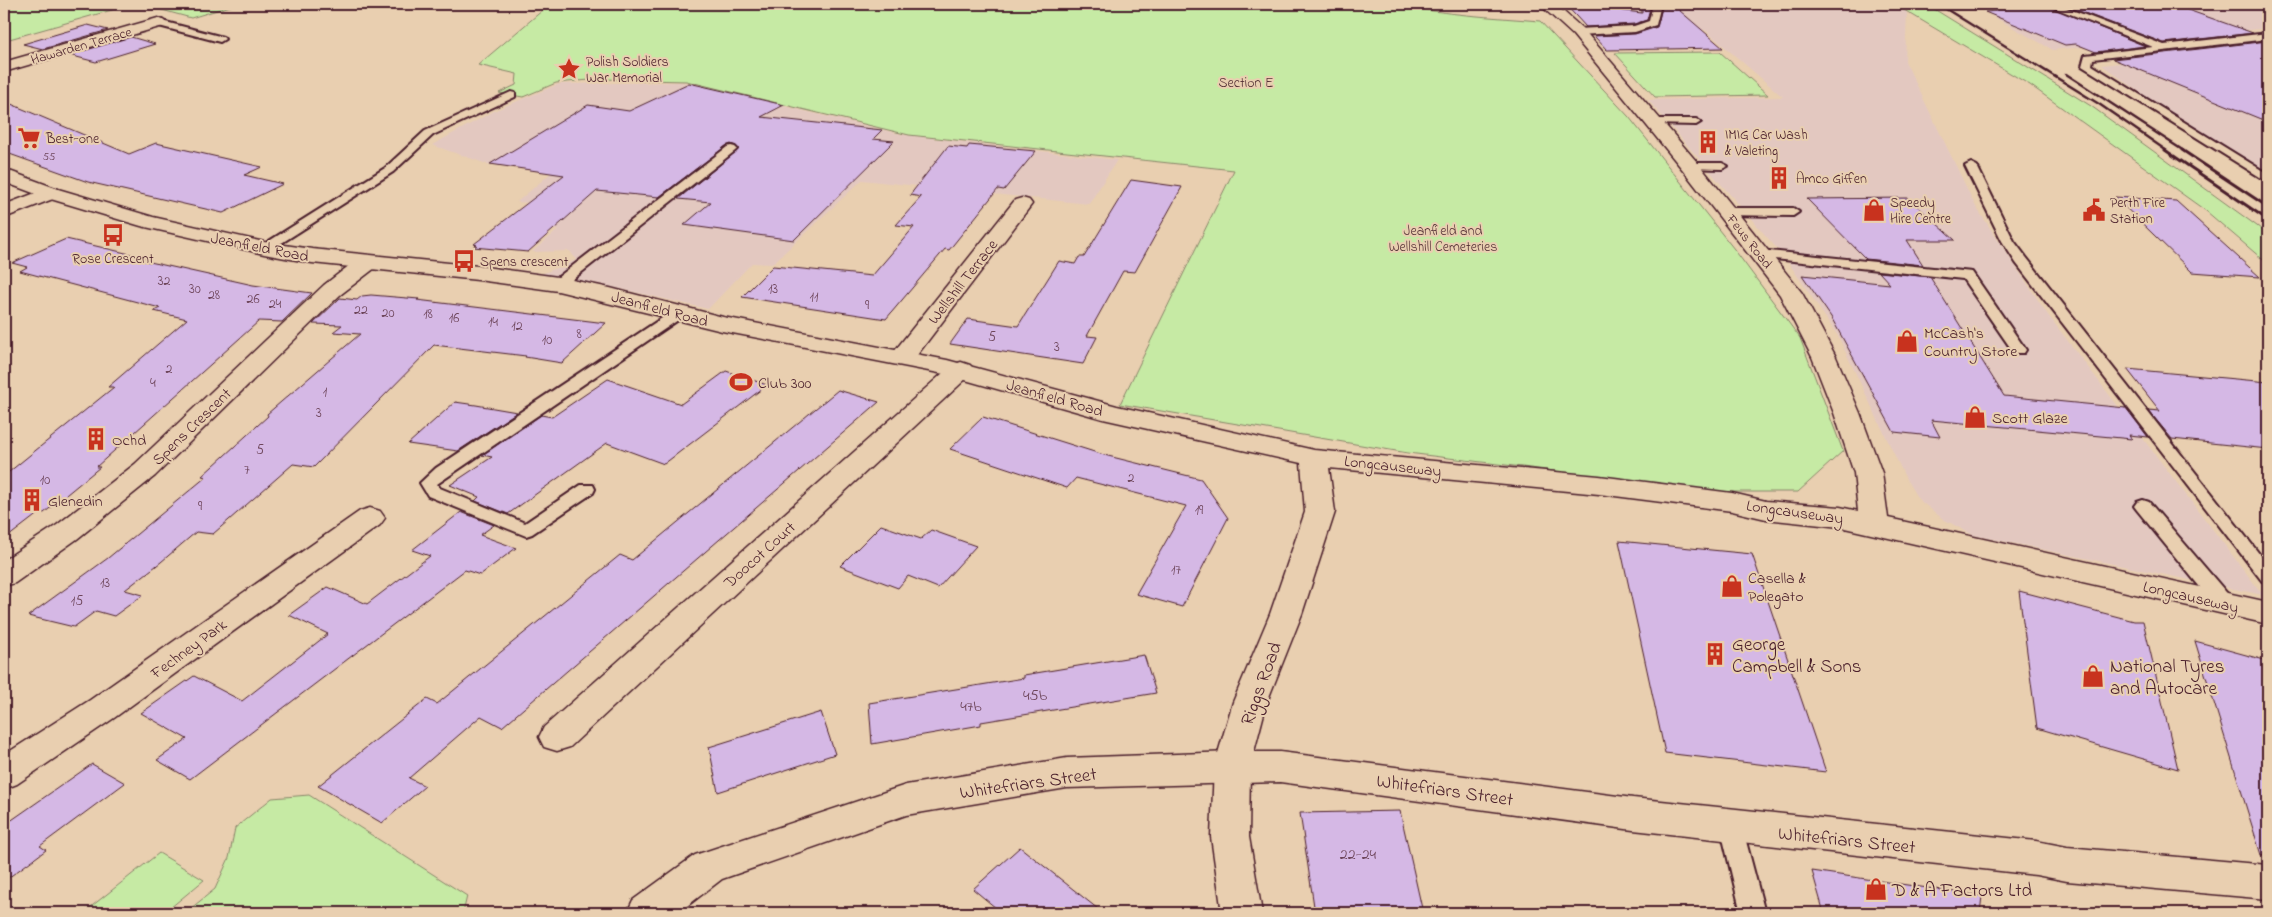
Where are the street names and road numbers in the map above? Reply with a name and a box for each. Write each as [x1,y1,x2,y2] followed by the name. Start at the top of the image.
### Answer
[28,22,135,71] street label: Hawarden Terrace
[1720,209,1777,274] street label: Feus Road
[209,227,311,269] street label: Jeanfield Road
[923,234,1005,330] street label: Wellshill Terrace
[608,285,711,334] street label: Jeanfield Road
[1003,374,1106,424] street label: Jeanfield Road
[147,383,238,472] street label: Spens Crescent
[1343,450,1443,484] street label: Longcauseway
[1745,494,1845,532] street label: Longcauseway
[718,516,802,595] street label: Doocot Court
[2140,575,2241,621] street label: Longcauseway
[145,613,233,686] street label: Fechney Park
[1235,638,1292,730] street label: Riggs Road
[958,761,1099,807] street label: Whitefriars Street
[1374,768,1516,815] street label: Whitefriars Street
[1777,821,1917,862] street label: Whitefriars Street

